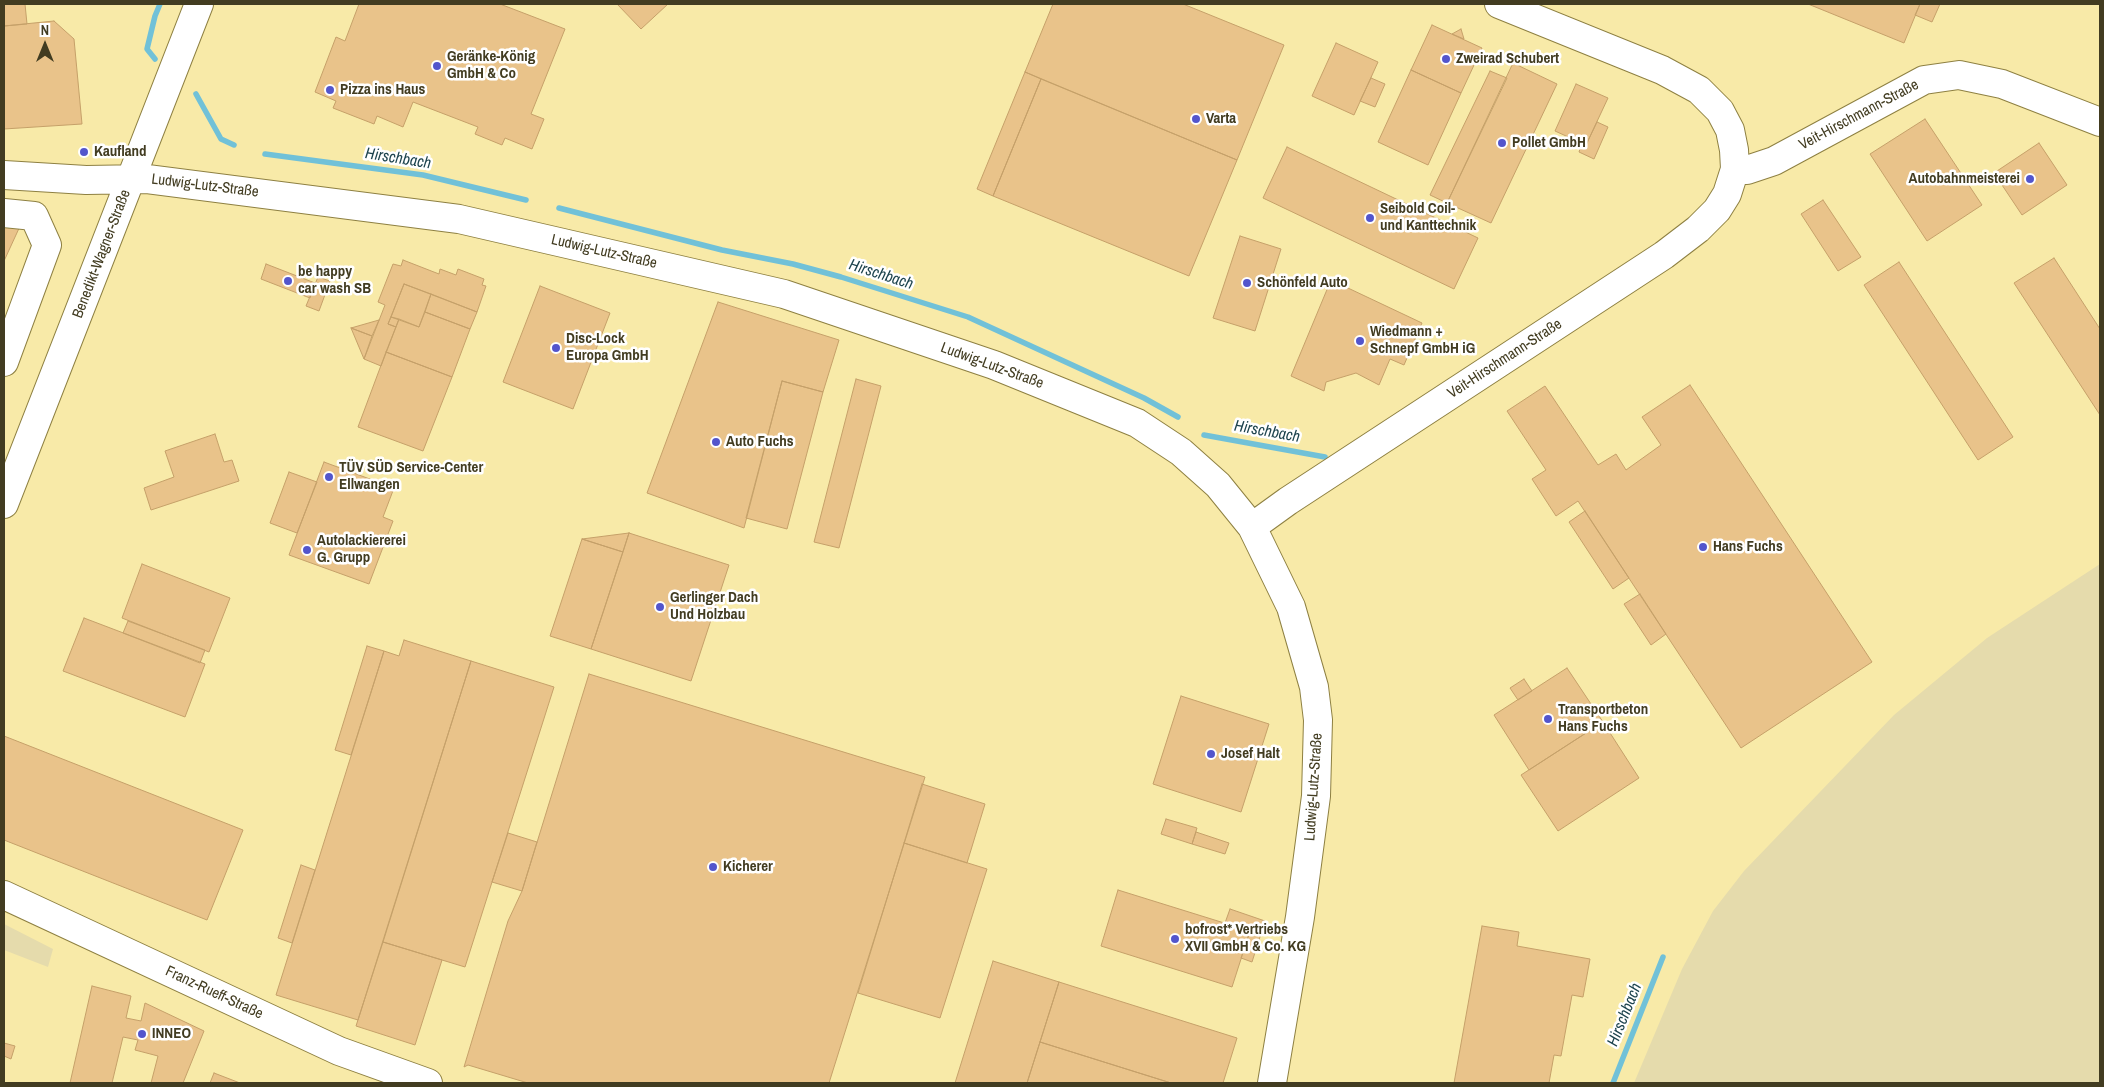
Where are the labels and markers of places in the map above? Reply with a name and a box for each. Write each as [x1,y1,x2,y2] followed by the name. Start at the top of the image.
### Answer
[447,48,535,83] place label: Geränke-König GmbH & Co
[1456,50,1559,68] place label: Zweirad Schubert
[1440,53,1452,65] marker: Zweirad Schubert
[431,60,443,72] marker: Geränke-König GmbH & Co
[340,81,425,99] place label: Pizza ins Haus
[324,84,336,96] marker: Pizza ins Haus
[1206,110,1236,128] place label: Varta
[1190,113,1202,125] marker: Varta
[1512,134,1586,152] place label: Pollet GmbH
[1496,137,1508,149] marker: Pollet GmbH
[94,143,147,161] place label: Kaufland
[78,146,90,158] marker: Kaufland
[1909,170,2020,188] place label: Autobahnmeisterei
[2024,173,2036,185] marker: Autobahnmeisterei
[1380,200,1476,235] place label: Seibold Coil- und Kanttechnik
[1364,212,1376,224] marker: Seibold Coil- und Kanttechnik
[298,263,371,298] place label: be happy car wash SB
[1257,274,1348,292] place label: Schönfeld Auto
[282,275,294,287] marker: be happy car wash SB
[1241,277,1253,289] marker: Schönfeld Auto
[1370,323,1475,358] place label: Wiedmann + Schnepf GmbH iG
[566,330,649,365] place label: Disc-Lock Europa GmbH
[1354,335,1366,347] marker: Wiedmann + Schnepf GmbH iG
[550,342,562,354] marker: Disc-Lock Europa GmbH
[726,433,794,451] place label: Auto Fuchs
[710,436,722,448] marker: Auto Fuchs
[339,459,483,494] place label: TÜV SÜD Service-Center Ellwangen
[323,471,335,483] marker: TÜV SÜD Service-Center Ellwangen
[317,532,406,567] place label: Autolackiererei G. Grupp
[1713,538,1783,556] place label: Hans Fuchs
[1697,541,1709,553] marker: Hans Fuchs
[301,544,313,556] marker: Autolackiererei G. Grupp
[670,589,758,624] place label: Gerlinger Dach Und Holzbau
[654,601,666,613] marker: Gerlinger Dach Und Holzbau
[1558,701,1648,736] place label: Transportbeton Hans Fuchs
[1542,713,1554,725] marker: Transportbeton Hans Fuchs
[1221,745,1280,763] place label: Josef Halt
[1205,748,1217,760] marker: Josef Halt
[723,858,773,876] place label: Kicherer
[707,861,719,873] marker: Kicherer
[1185,921,1306,956] place label: bofrost* Vertriebs XVII GmbH & Co. KG
[1169,933,1181,945] marker: bofrost* Vertriebs XVII GmbH & Co. KG
[152,1025,191,1043] place label: INNEO
[136,1028,148,1040] marker: INNEO

